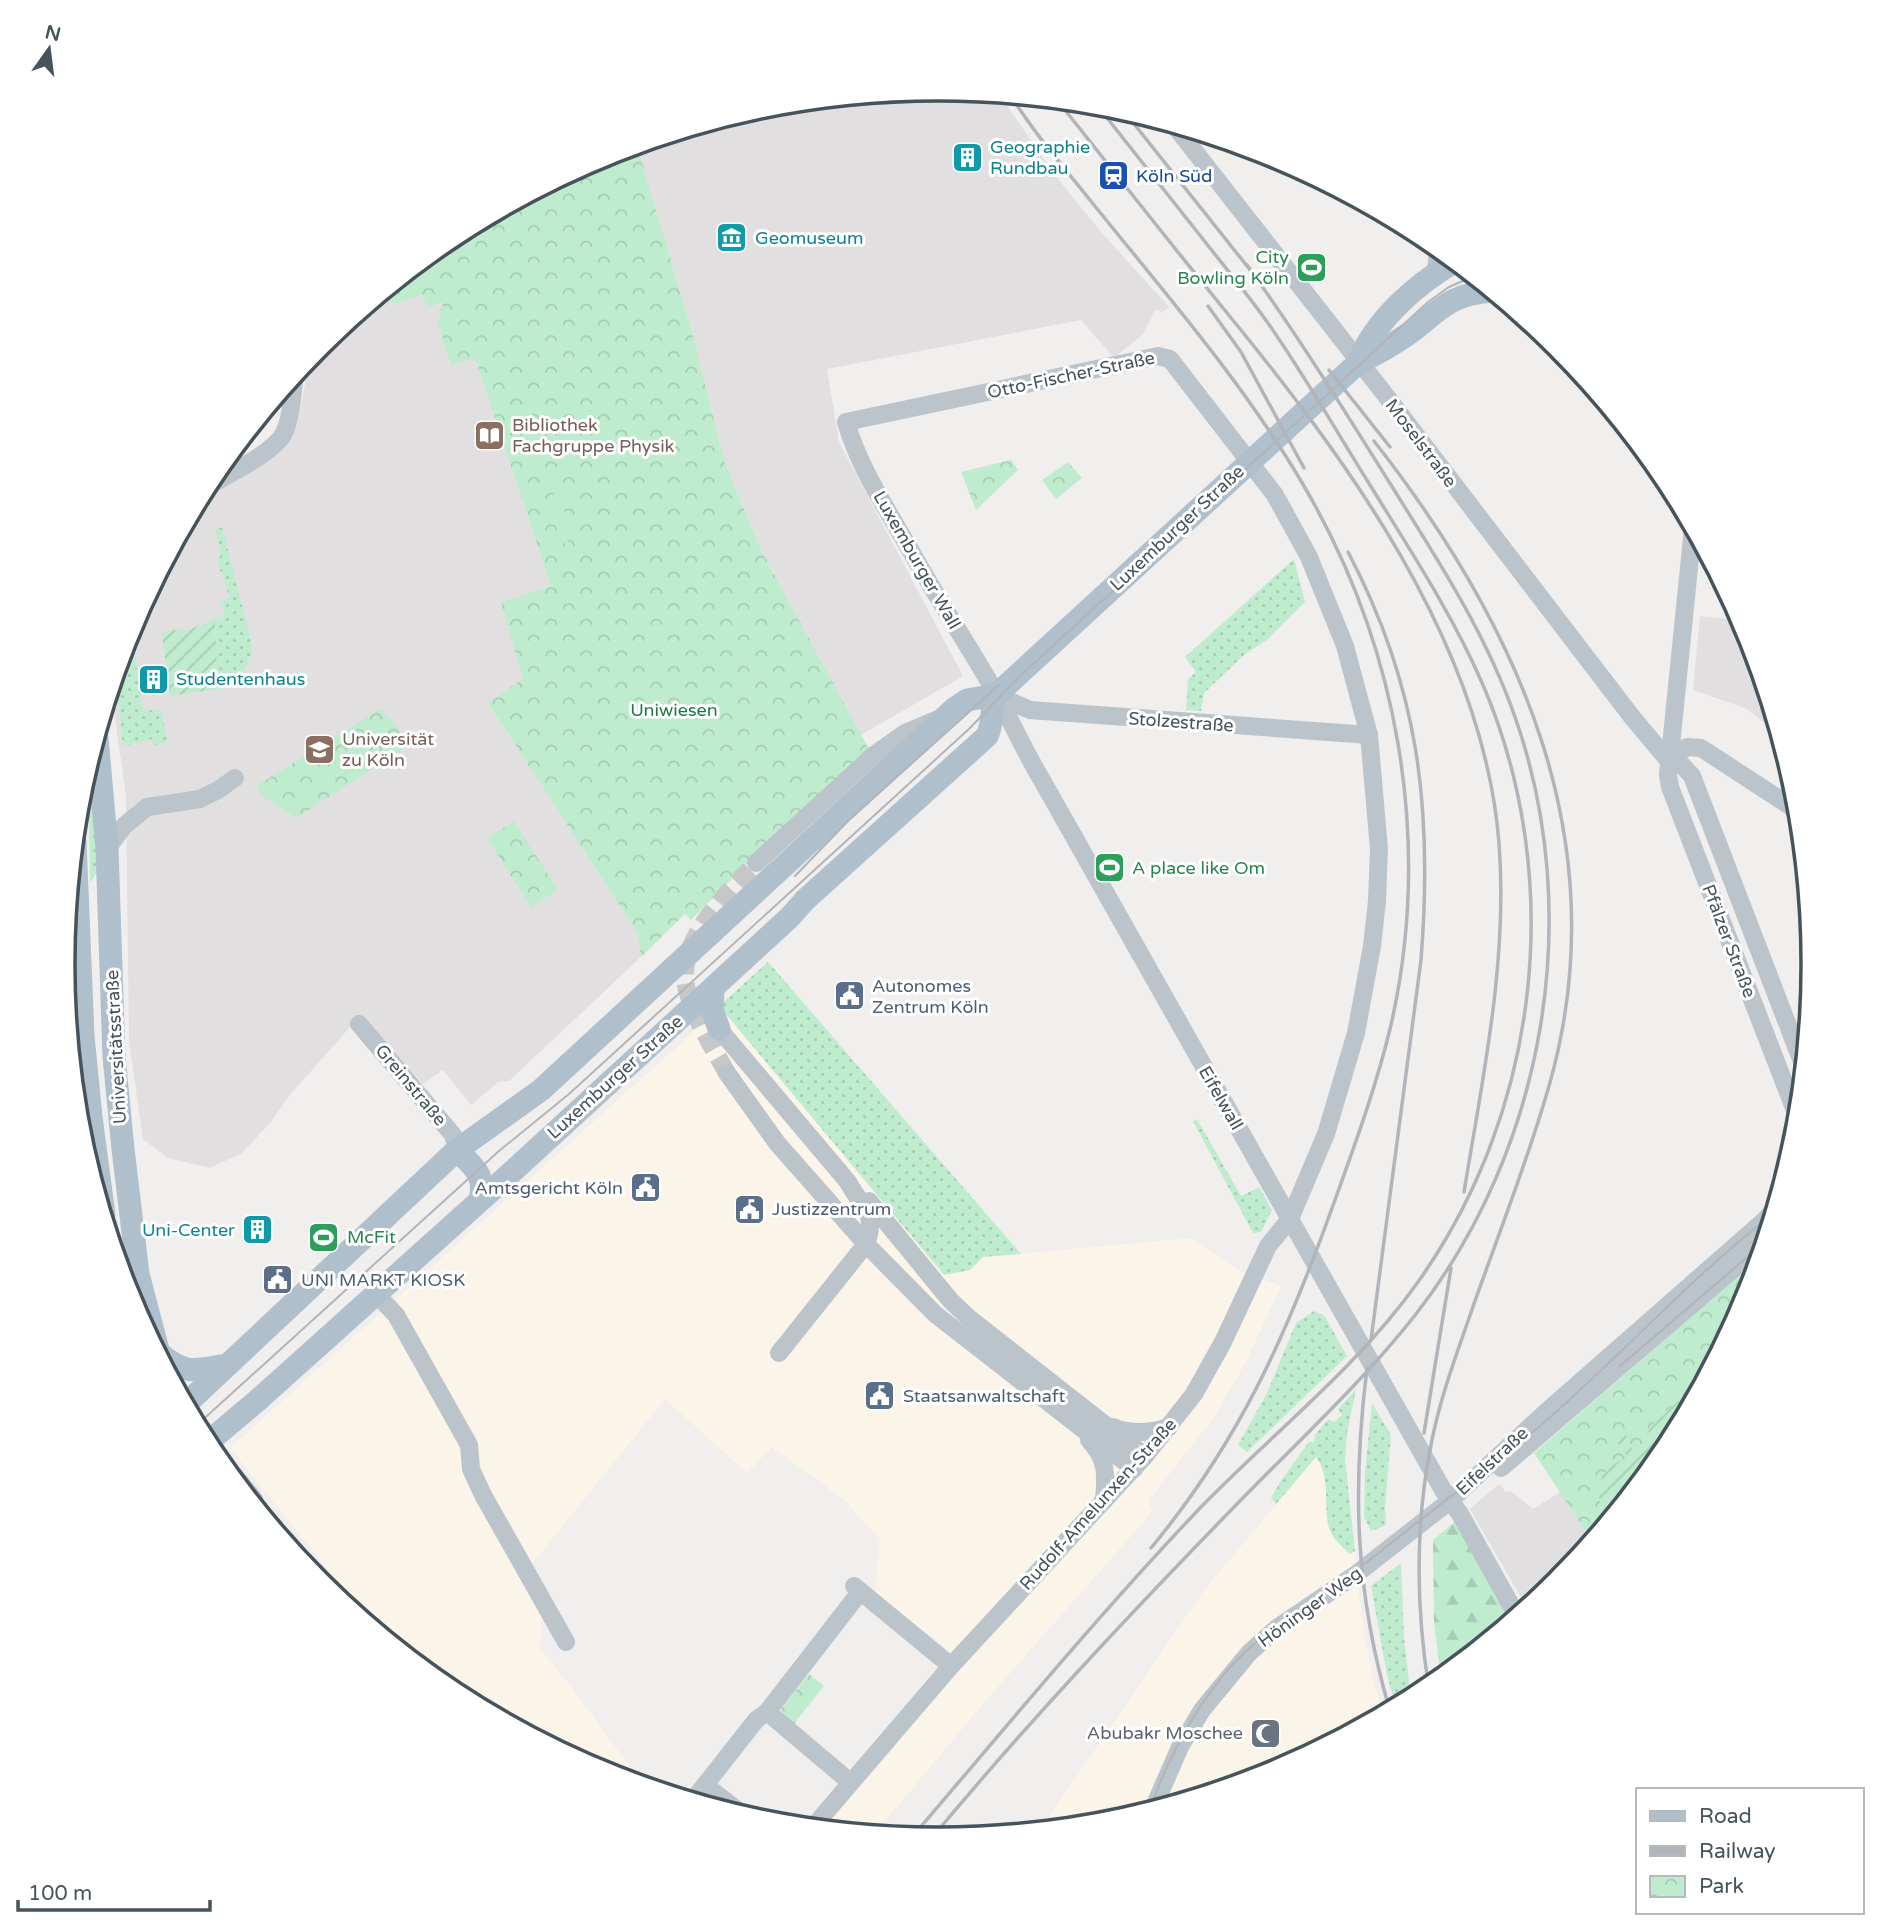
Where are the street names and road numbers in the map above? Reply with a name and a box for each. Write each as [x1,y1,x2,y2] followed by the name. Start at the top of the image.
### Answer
[985,346,1157,404] street label: Otto-Fischer-Straße
[1381,394,1461,492] street label: Moselstraße
[1105,460,1249,596] street label: Luxemburger Straße
[868,487,966,633] street label: Luxemburger Wall
[1128,707,1234,737] street label: Stolzestraße
[1697,881,1761,1001] street label: Pfälzer Straße
[101,969,131,1125] street label: Universitätsstraße
[543,1010,687,1144] street label: Luxemburger Straße
[371,1040,451,1130] street label: Greinstraße
[1194,1062,1248,1134] street label: Eifelwall
[1015,1413,1181,1595] street label: Rudolf-Amelunxen-Straße
[1451,1422,1533,1500] street label: Eifelstraße
[1254,1562,1366,1652] street label: Höninger Weg

